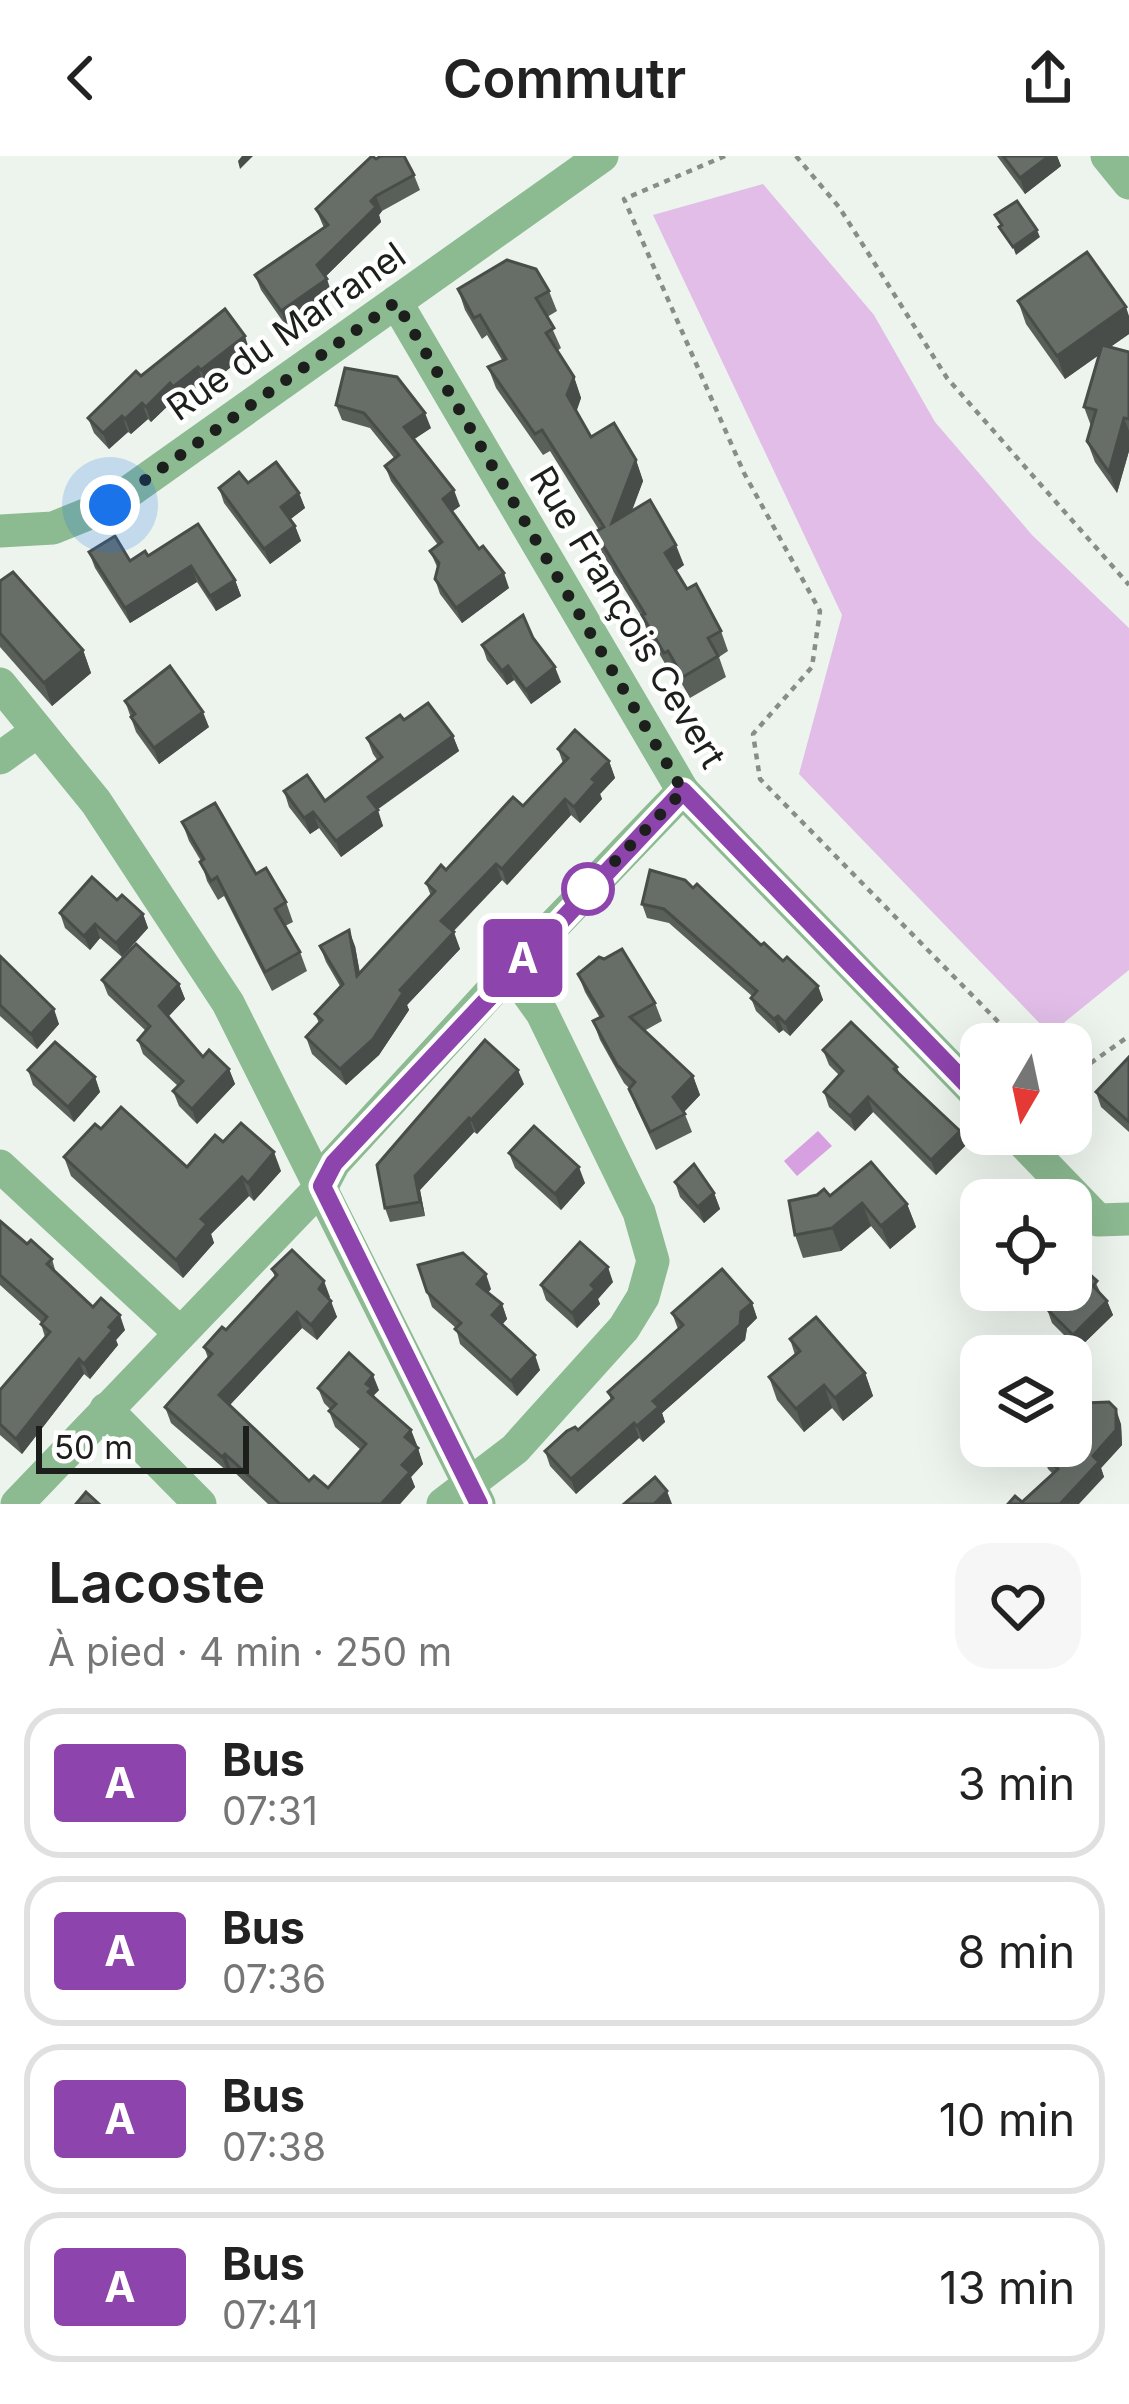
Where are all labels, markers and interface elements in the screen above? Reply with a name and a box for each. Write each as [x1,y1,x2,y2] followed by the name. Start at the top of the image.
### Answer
[48,45,114,111] icon: back
[1015,45,1081,111] icon: share
[443,46,686,111] text: Commutr
[158,232,414,430] street label: Rue du Marranel
[521,458,736,776] street label: Rue François Cevert
[80,475,140,535] your location
[563,864,613,914] unlabelled marker
[484,919,562,997] line badge: A
[507,932,539,983] text: A
[960,1023,1092,1155] north arrow
[960,1023,1092,1467] map controls
[960,1179,1092,1311] button: locate
[960,1335,1092,1467] button: layers
[36,1420,249,1473] scale bar
[54,1427,133,1467] text: 50 m
[955,1543,1081,1669] button: heart
[48,1548,265,1617] text: Lacoste
[48,1628,452,1675] text: À pied · 4 min · 250 m
[222,1732,305,1787] text: Bus
[958,1756,1075,1811] text: 3 min
[104,1757,136,1808] text: A
[222,1787,318,1834] text: 07:31
[222,1900,305,1955] text: Bus
[958,1924,1075,1979] text: 8 min
[104,1925,136,1976] text: A
[222,1955,326,2002] text: 07:36
[222,2068,305,2123] text: Bus
[939,2092,1075,2147] text: 10 min
[104,2093,136,2144] text: A
[222,2123,326,2170] text: 07:38
[222,2236,305,2291] text: Bus
[939,2260,1075,2315] text: 13 min
[104,2261,136,2312] text: A
[222,2291,318,2338] text: 07:41

